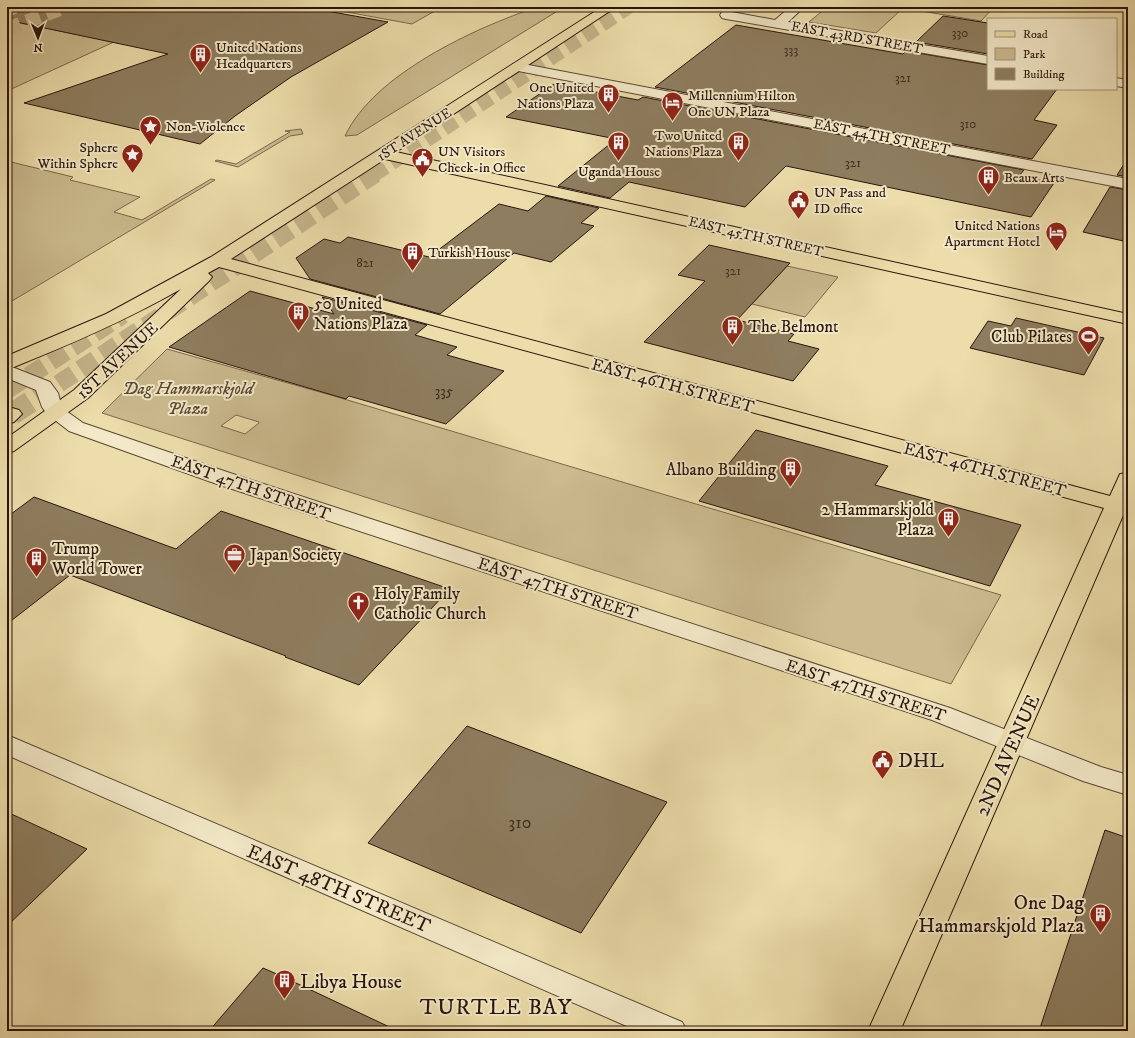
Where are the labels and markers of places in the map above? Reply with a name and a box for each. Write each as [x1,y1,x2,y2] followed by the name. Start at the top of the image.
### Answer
[216,39,302,73] place label: United Nations Headquarters
[187,42,213,75] building icon: United Nations Headquarters
[517,79,594,113] place label: One United Nations Plaza
[596,82,622,115] building icon: One United Nations Plaza
[688,87,796,121] place label: Millennium Hilton One UN Plaza
[659,90,685,123] hotel icon: Millennium Hilton One UN Plaza
[138,113,164,146] place icon: Non-Violence
[166,118,245,136] place label: Non-Violence
[645,127,722,161] place label: Two United Nations Plaza
[606,130,632,163] building icon: Uganda House
[725,130,751,163] building icon: Two United Nations Plaza
[36,139,118,173] place label: Sphere Within Sphere
[120,142,146,175] place icon: Sphere Within Sphere
[438,143,526,177] place label: UN Visitors Check-in Office
[409,146,435,179] public building icon: UN Visitors Check-in Office
[578,163,660,181] place label: Uganda House
[976,164,1002,197] building icon: Beaux Arts
[1004,169,1065,187] place label: Beaux Arts
[814,184,886,218] place label: UN Pass and ID office
[785,187,811,220] public building icon: UN Pass and ID office
[945,217,1041,251] place label: United Nations Apartment Hotel
[1043,220,1069,253] hotel icon: United Nations Apartment Hotel
[400,239,426,272] building icon: Turkish House
[428,244,511,262] place label: Turkish House
[314,293,409,335] place label: 50 United Nations Plaza
[285,300,311,333] building icon: 50 United Nations Plaza
[719,313,745,346] building icon: The Belmont
[748,316,839,338] place label: The Belmont
[1075,323,1101,356] sports icon: Club Pilates
[991,326,1072,348] place label: Club Pilates
[778,456,804,489] building icon: Albano Building
[666,459,777,481] place label: Albano Building
[822,499,935,541] place label: 2 Hammarskjold Plaza
[936,506,962,539] building icon: 2 Hammarskjold Plaza
[51,538,143,580] place label: Trump World Tower
[221,541,247,574] office icon: Japan Society
[248,544,342,566] place label: Japan Society
[24,545,50,578] building icon: Trump World Tower
[374,583,486,625] place label: Holy Family Catholic Church
[345,590,371,623] church icon: Holy Family Catholic Church
[869,747,895,780] public building icon: DHL
[898,749,944,774] place label: DHL
[918,891,1084,939] place label: One Dag Hammarskjold Plaza
[1087,901,1113,934] building icon: One Dag Hammarskjold Plaza
[271,968,297,1001] building icon: Libya House
[300,970,402,995] place label: Libya House

